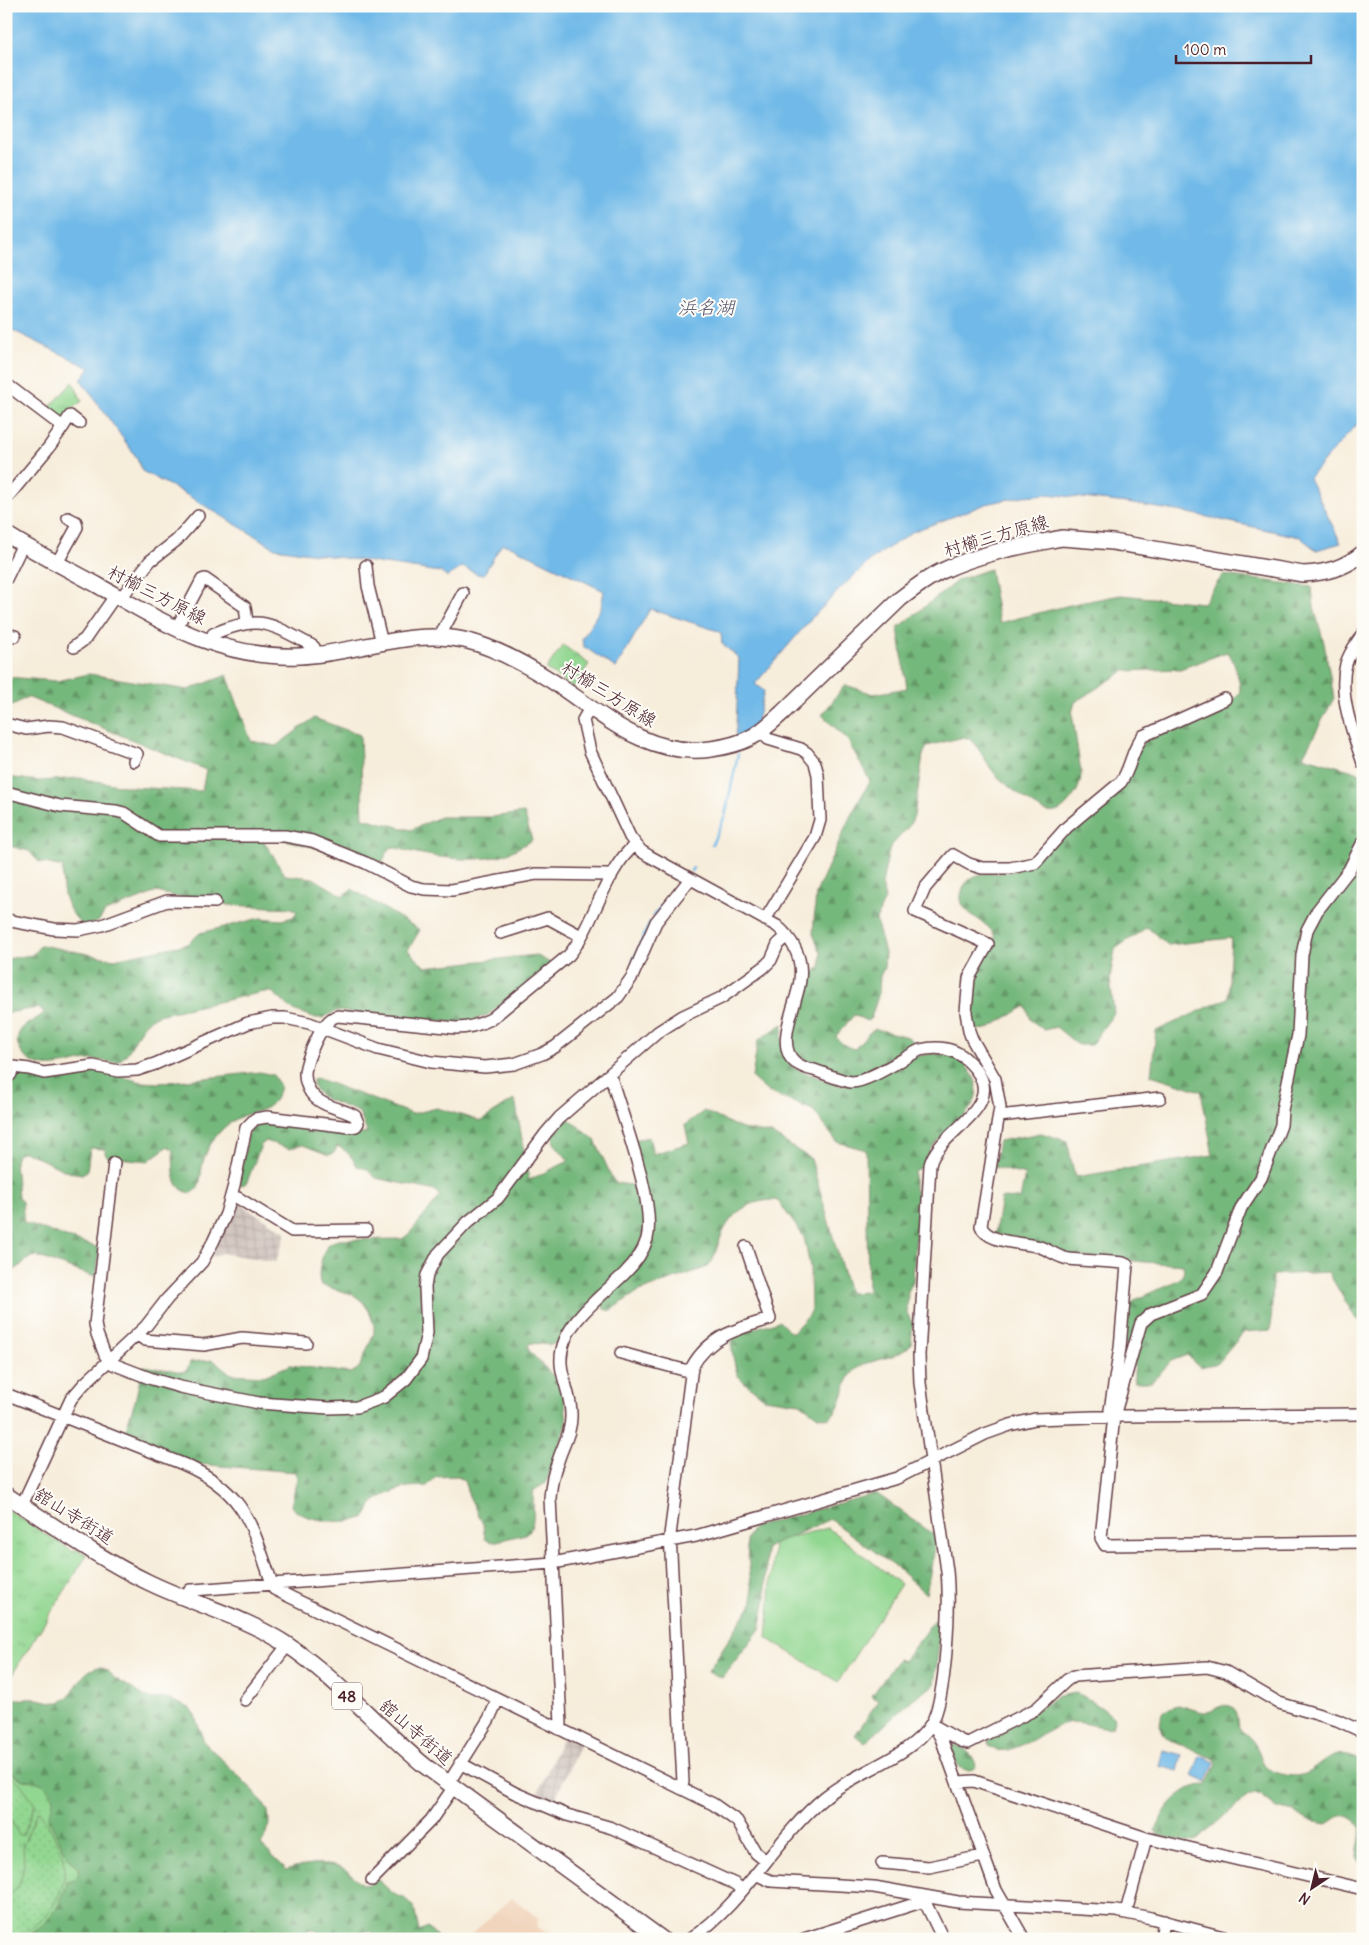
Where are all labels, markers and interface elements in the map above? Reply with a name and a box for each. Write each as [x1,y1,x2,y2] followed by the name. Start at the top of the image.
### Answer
[1176,32,1312,64] scale bar
[1184,40,1226,59] text: 100 m
[677,295,736,319] water label: 浜名湖
[941,510,1051,561] street label: 村櫛三方原線
[104,560,211,629] street label: 村櫛三方原線
[557,655,661,732] street label: 村櫛三方原線
[30,1482,119,1549] street label: 舘山寺街道
[332,1682,362,1710] road number: 48
[375,1693,458,1770] street label: 舘山寺街道
[1286,1862,1336,1912] north arrow
[1295,1888,1314,1909] text: N

